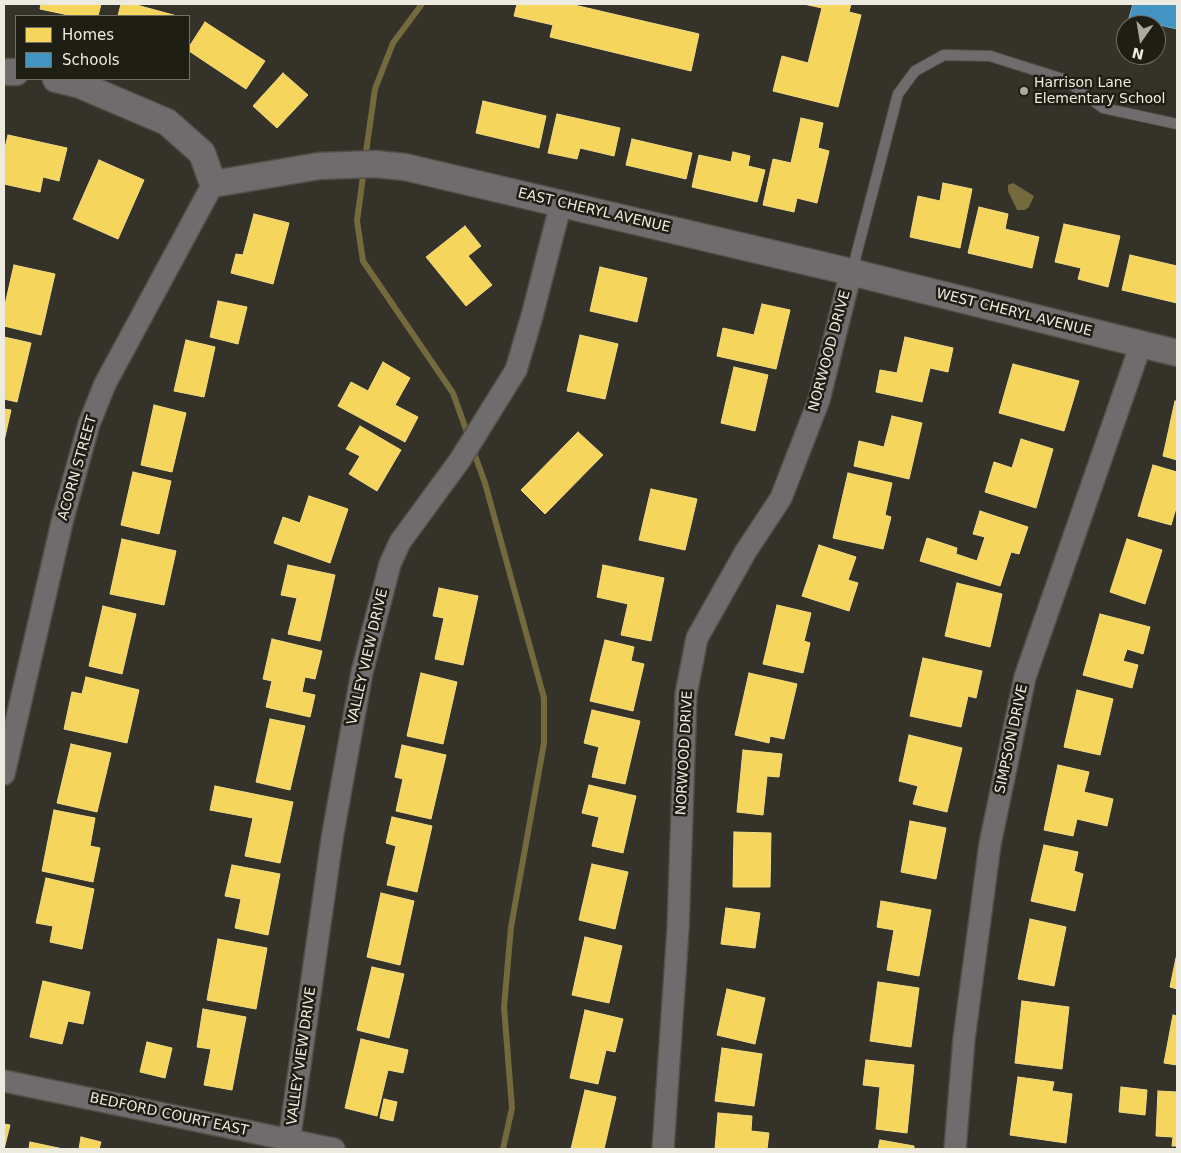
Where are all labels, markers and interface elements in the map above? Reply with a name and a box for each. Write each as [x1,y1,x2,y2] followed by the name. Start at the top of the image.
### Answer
[15,15,190,80] legend
[1116,15,1166,65] north arrow
[62,26,114,44] text: Homes
[1130,45,1145,63] text: N
[62,51,120,69] text: Schools
[1034,75,1166,108] place label: Harrison Lane Elementary School
[1018,85,1030,97] marker: Harrison Lane Elementary School
[516,185,672,237] street label: EAST CHERYL AVENUE
[934,285,1094,341] street label: WEST CHERYL AVENUE
[806,289,854,413] street label: NORWOOD DRIVE
[55,414,101,522] street label: ACORN STREET
[344,587,392,727] street label: VALLEY VIEW DRIVE
[992,683,1032,795] street label: SIMPSON DRIVE
[673,690,697,816] street label: NORWOOD DRIVE
[284,986,320,1126] street label: VALLEY VIEW DRIVE
[88,1090,250,1140] street label: BEDFORD COURT EAST

